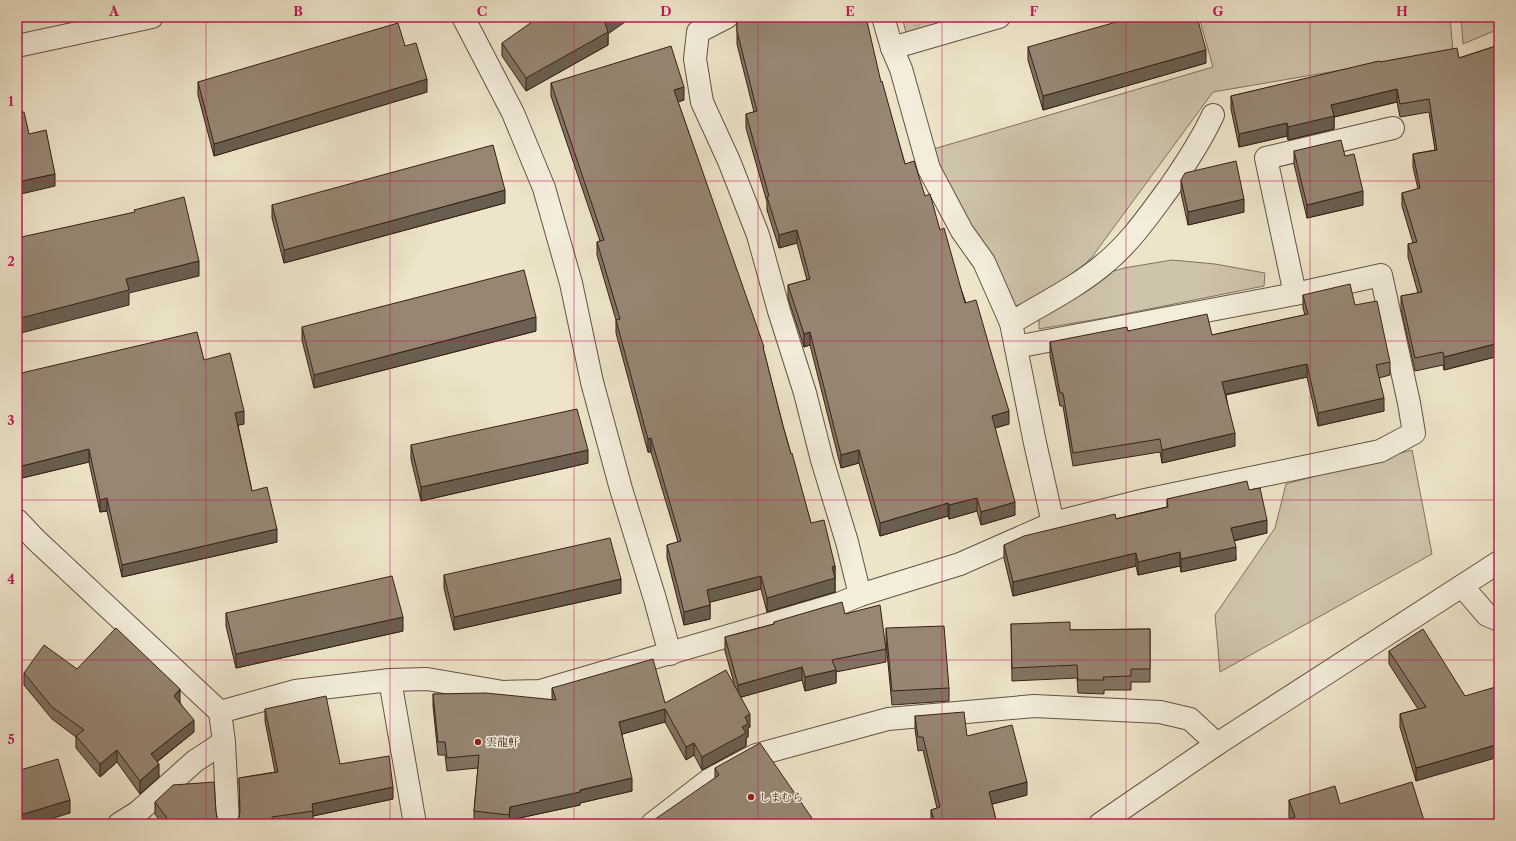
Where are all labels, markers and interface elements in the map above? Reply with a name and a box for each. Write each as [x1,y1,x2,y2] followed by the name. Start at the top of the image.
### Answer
[108,3,120,19] text: A
[293,3,303,19] text: B
[477,3,487,19] text: C
[660,3,672,19] text: D
[845,3,855,19] text: E
[1030,3,1039,19] text: F
[1212,3,1224,19] text: G
[1396,3,1408,19] text: H
[8,93,14,109] text: 1
[7,253,15,269] text: 2
[7,412,15,428] text: 3
[7,571,15,587] text: 4
[7,731,15,747] text: 5
[486,735,519,749] place label: 雲龍軒
[473,737,483,747] marker: 雲龍軒
[759,790,803,804] place label: しまむら
[746,792,756,802] marker: しまむら

